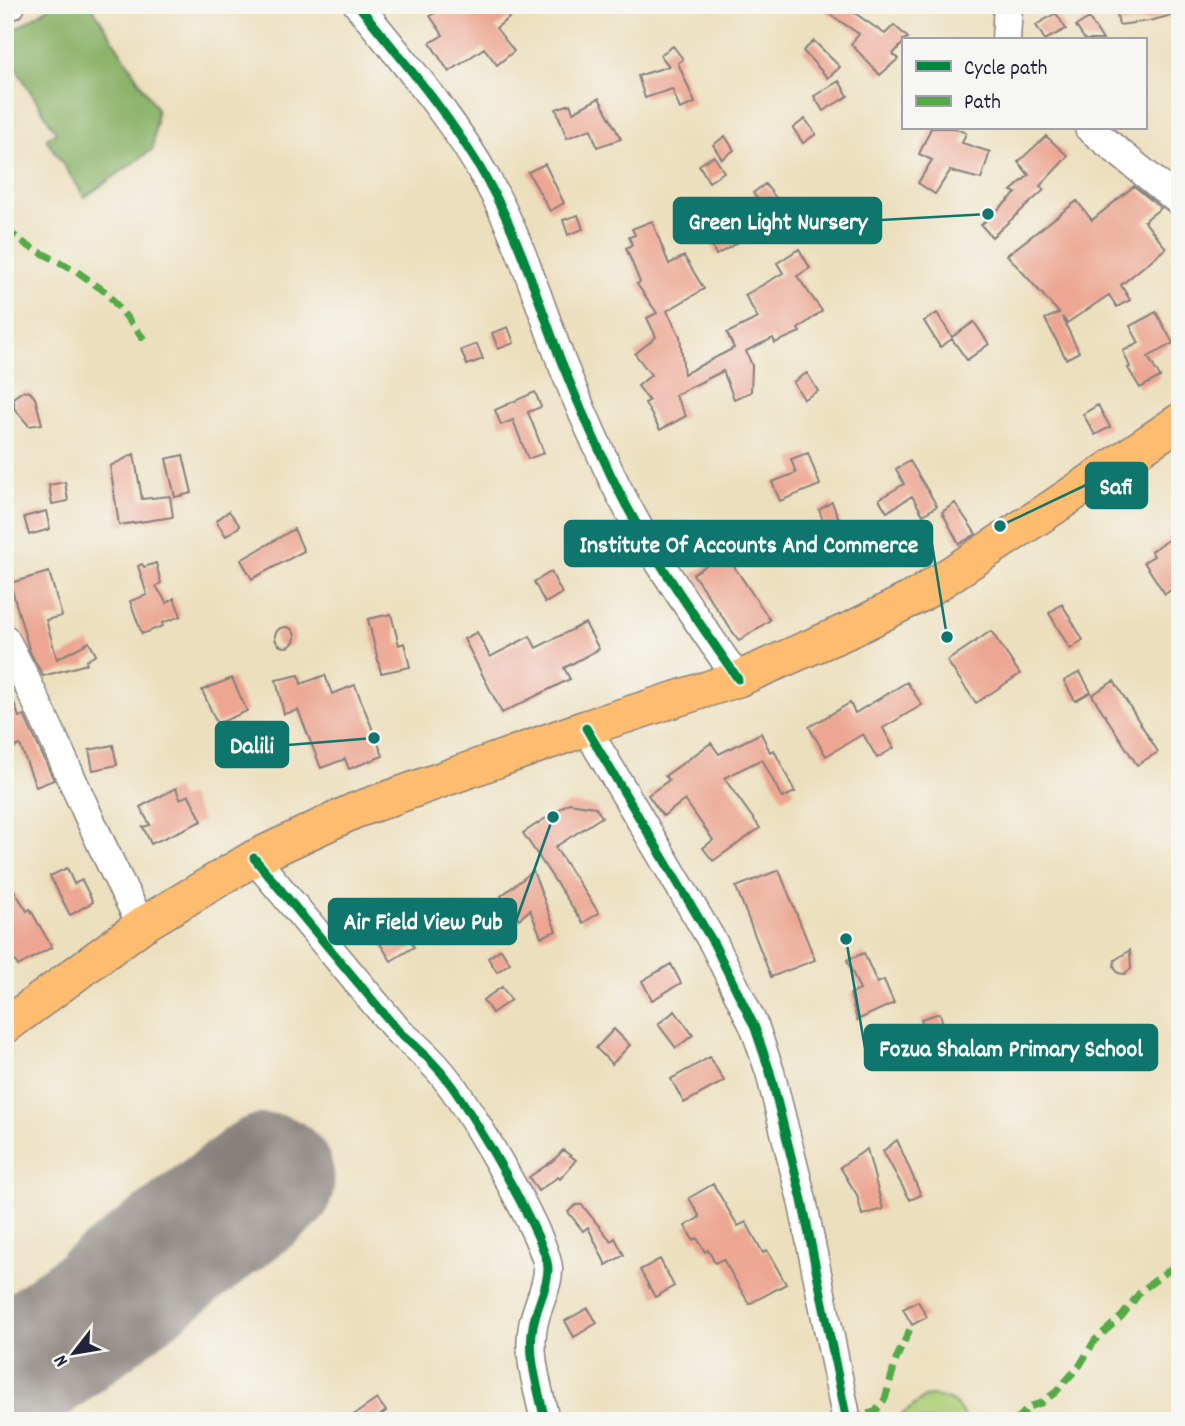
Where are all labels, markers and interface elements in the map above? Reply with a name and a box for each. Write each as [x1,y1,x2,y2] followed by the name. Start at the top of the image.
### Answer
[902,38,1146,130] legend
[964,55,1047,85] text: Cycle path
[964,89,1001,119] text: Path
[674,198,881,243] callout: Green Light Nursery
[688,207,869,241] text: Green Light Nursery
[1086,463,1147,508] callout: Safi
[1100,472,1132,506] text: Safi
[565,521,932,566] callout: Institute Of Accounts And Commerce
[580,530,919,564] text: Institute Of Accounts And Commerce
[216,722,288,767] callout: Dalili
[230,731,275,765] text: Dalili
[329,899,516,944] callout: Air Field View Pub
[343,907,503,941] text: Air Field View Pub
[865,1025,1157,1070] callout: Fozua Shalam Primary School
[879,1034,1143,1068] text: Fozua Shalam Primary School
[38,1318,108,1388] north arrow
[48,1349,76,1371] text: N

